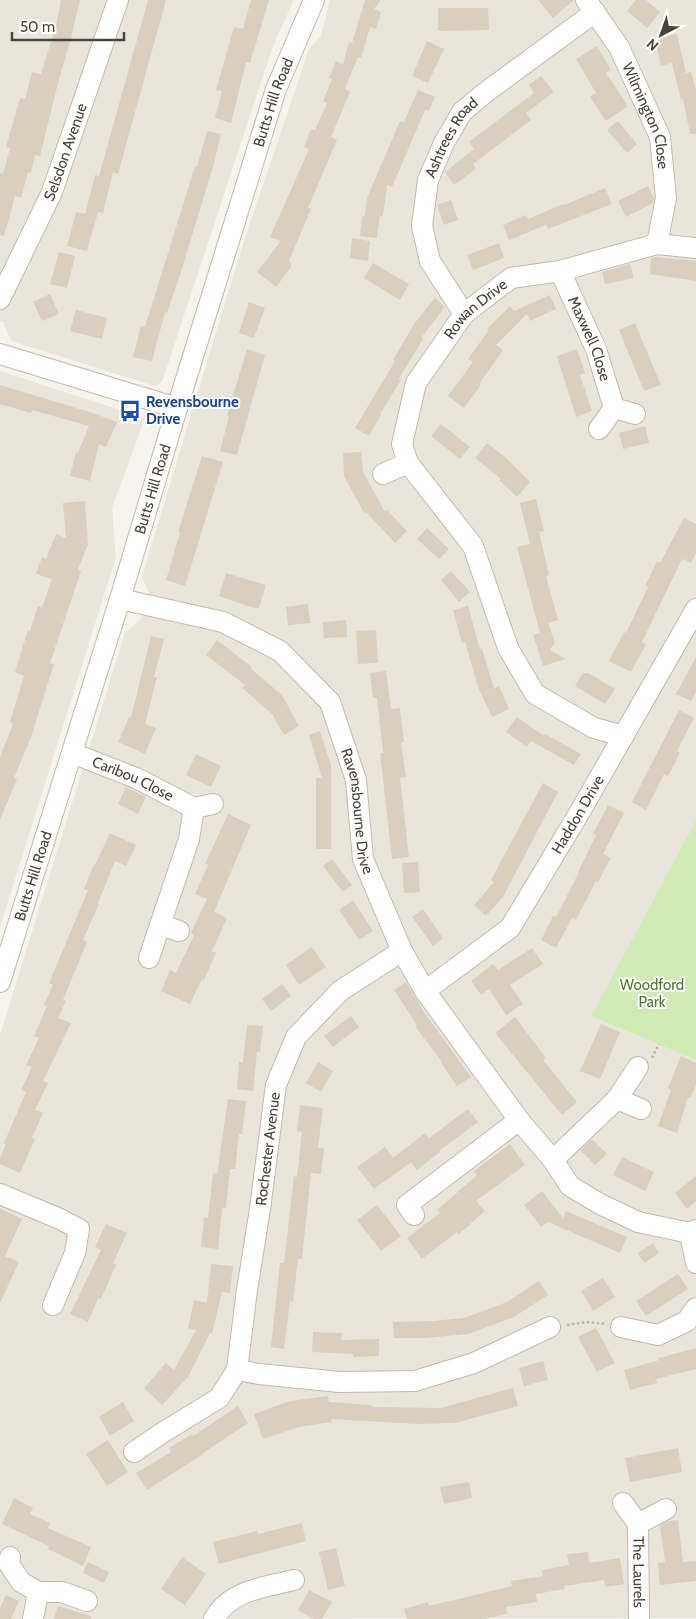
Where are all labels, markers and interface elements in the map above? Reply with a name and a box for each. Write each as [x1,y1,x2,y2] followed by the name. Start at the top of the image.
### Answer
[12,10,125,42] scale bar
[636,10,686,60] north arrow
[20,18,55,36] text: 50 m
[643,35,662,55] text: N
[250,55,297,149] street label: Butts Hill Road
[618,60,672,170] street label: Wilmington Close
[421,94,482,180] street label: Ashtrees Road
[40,101,91,204] street label: Selsdon Avenue
[440,275,511,343] street label: Rowan Drive
[564,293,614,384] street label: Maxwell Close
[146,393,239,428] place label: Revensbourne Drive
[117,398,143,424] bus stop icon: Revensbourne Drive
[131,442,175,536] street label: Butts Hill Road
[337,746,377,877] street label: Ravensbourne Drive
[90,753,177,805] street label: Caribou Close
[548,772,608,857] street label: Haddon Drive
[11,829,56,923] street label: Butts Hill Road
[620,976,684,1011] park label: Woodford Park
[252,1091,284,1207] street label: Rochester Avenue
[629,1536,648,1608] street label: The Laurels

